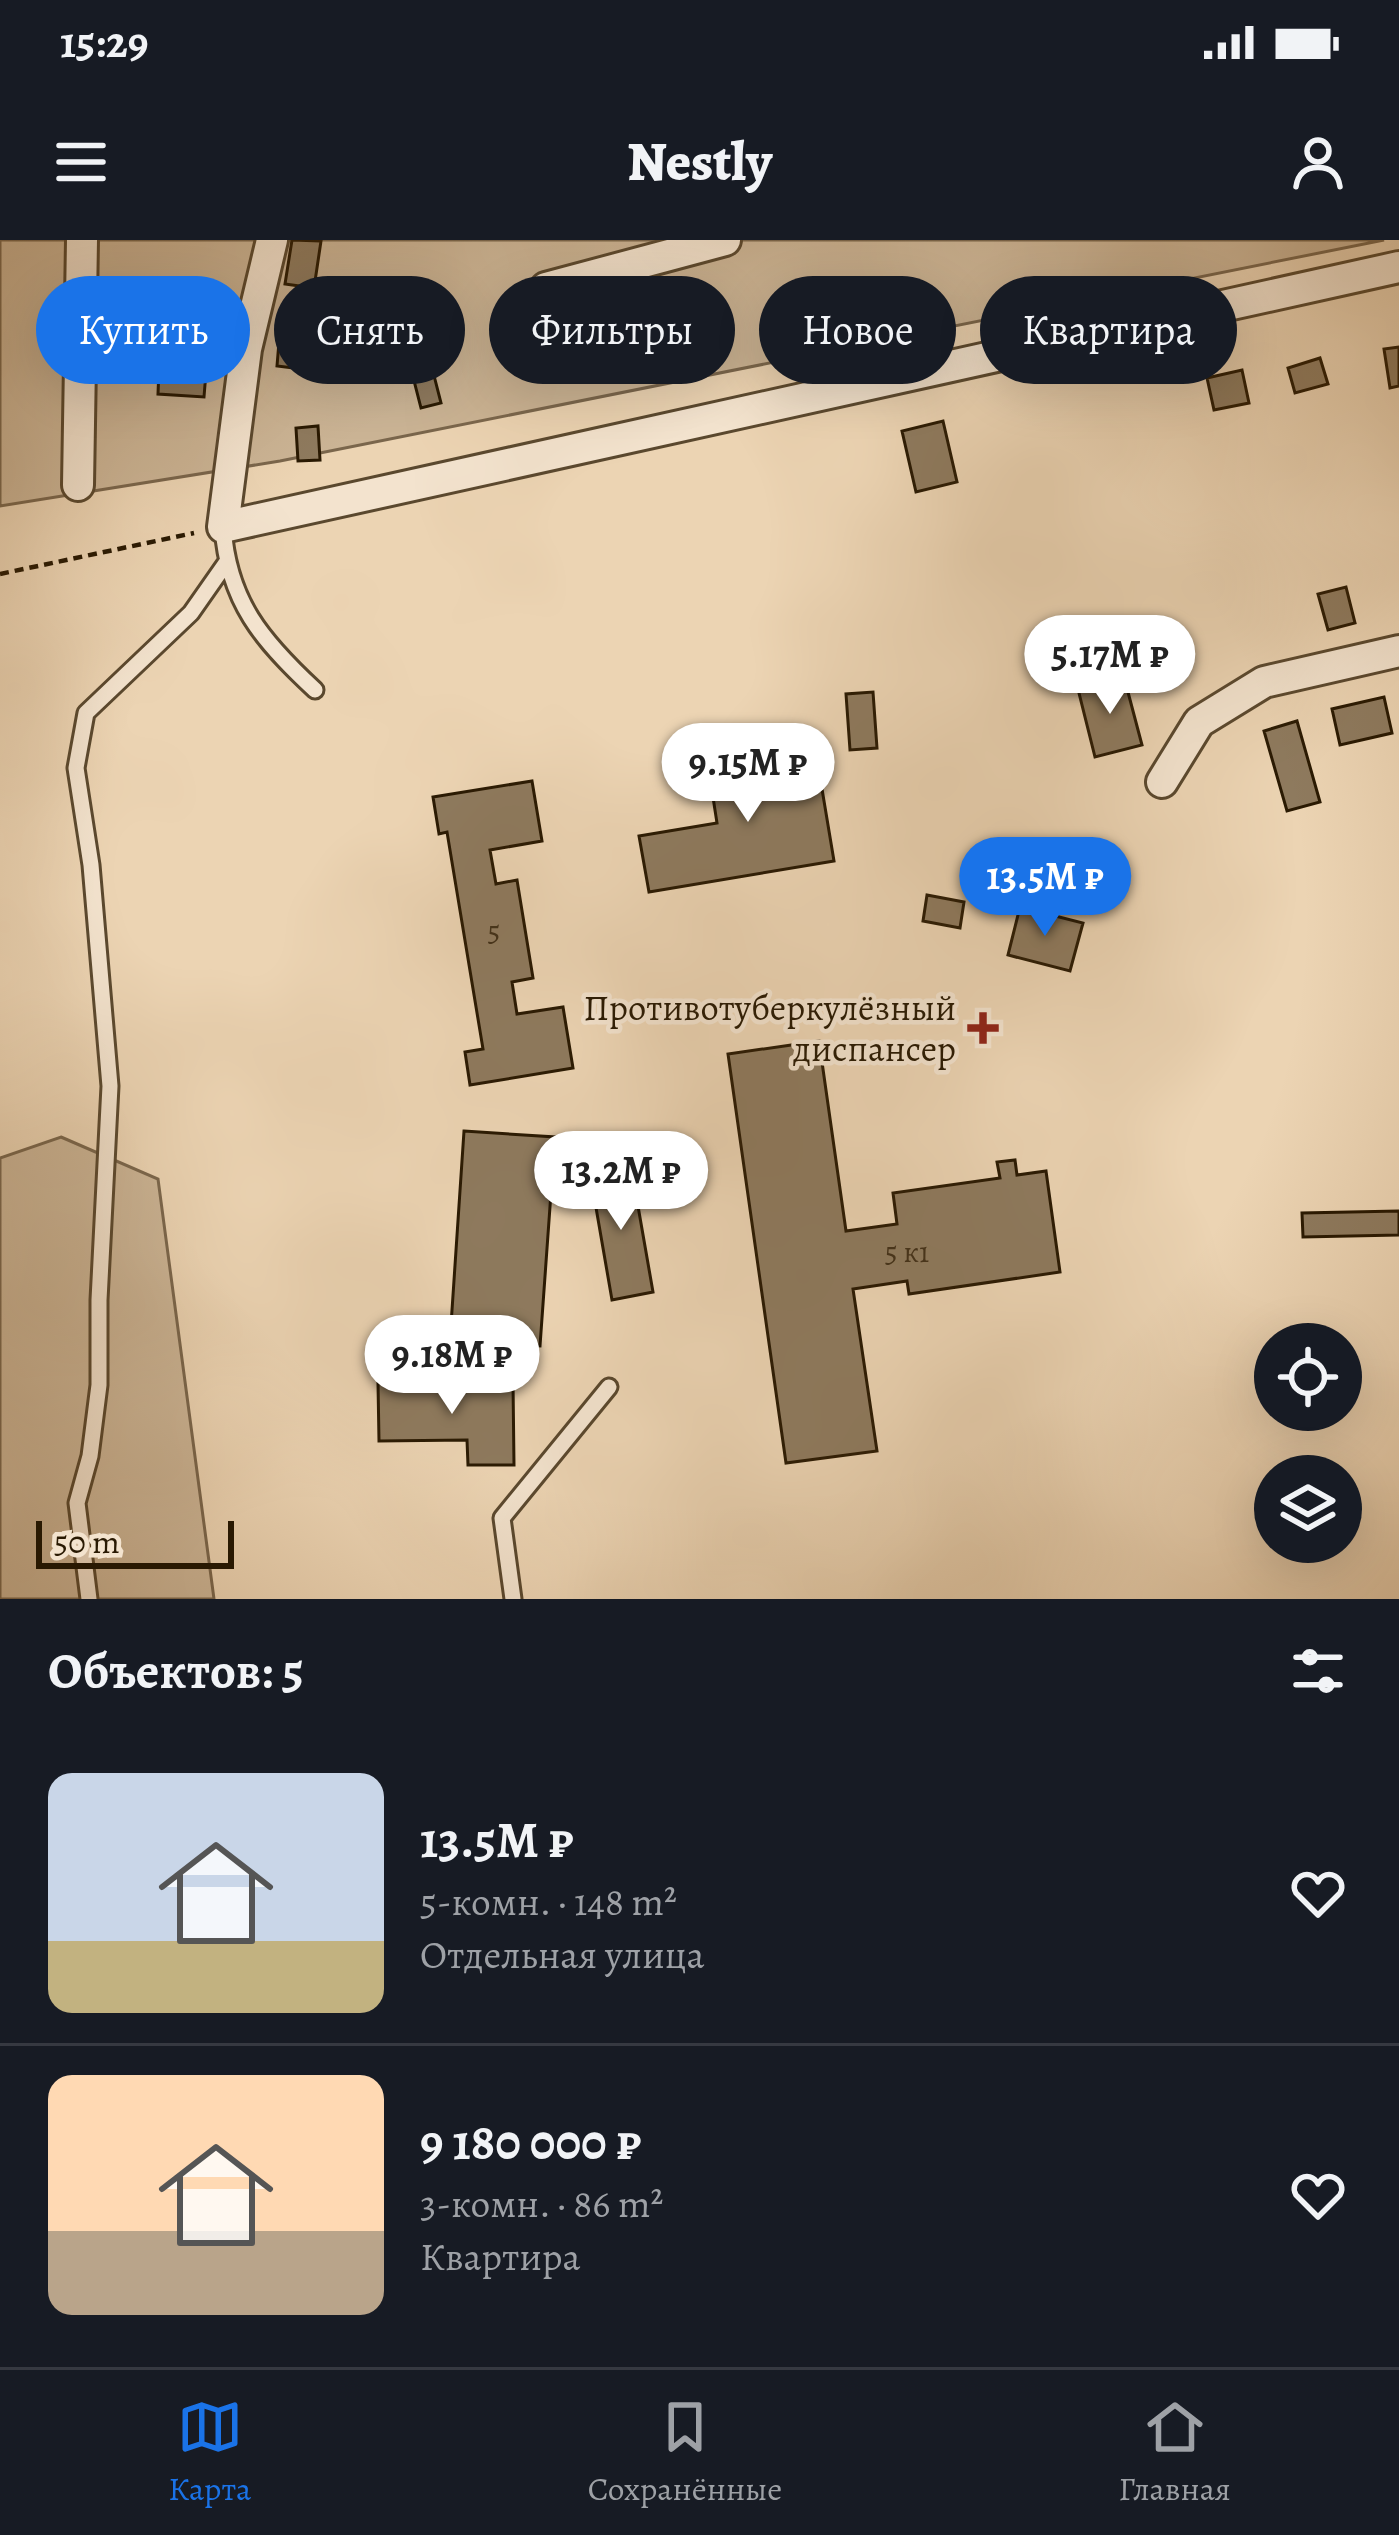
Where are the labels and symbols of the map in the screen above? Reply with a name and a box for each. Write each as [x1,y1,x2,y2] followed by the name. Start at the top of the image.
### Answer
[999,615,1221,717] pin: 5.17M ₽
[637,723,859,825] pin: 9.15M ₽
[934,837,1156,939] pin: 13.5M ₽
[488,911,500,951] house number: 5
[584,983,956,1073] place label: Противотуберкулёзный диспансер
[967,1012,999,1044] marker: Противотуберкулёзный диспансер
[510,1131,732,1233] pin: 13.2M ₽
[885,1232,929,1272] house number: 5 к1
[341,1315,563,1417] pin: 9.18M ₽
[36,1515,234,1568] scale bar

